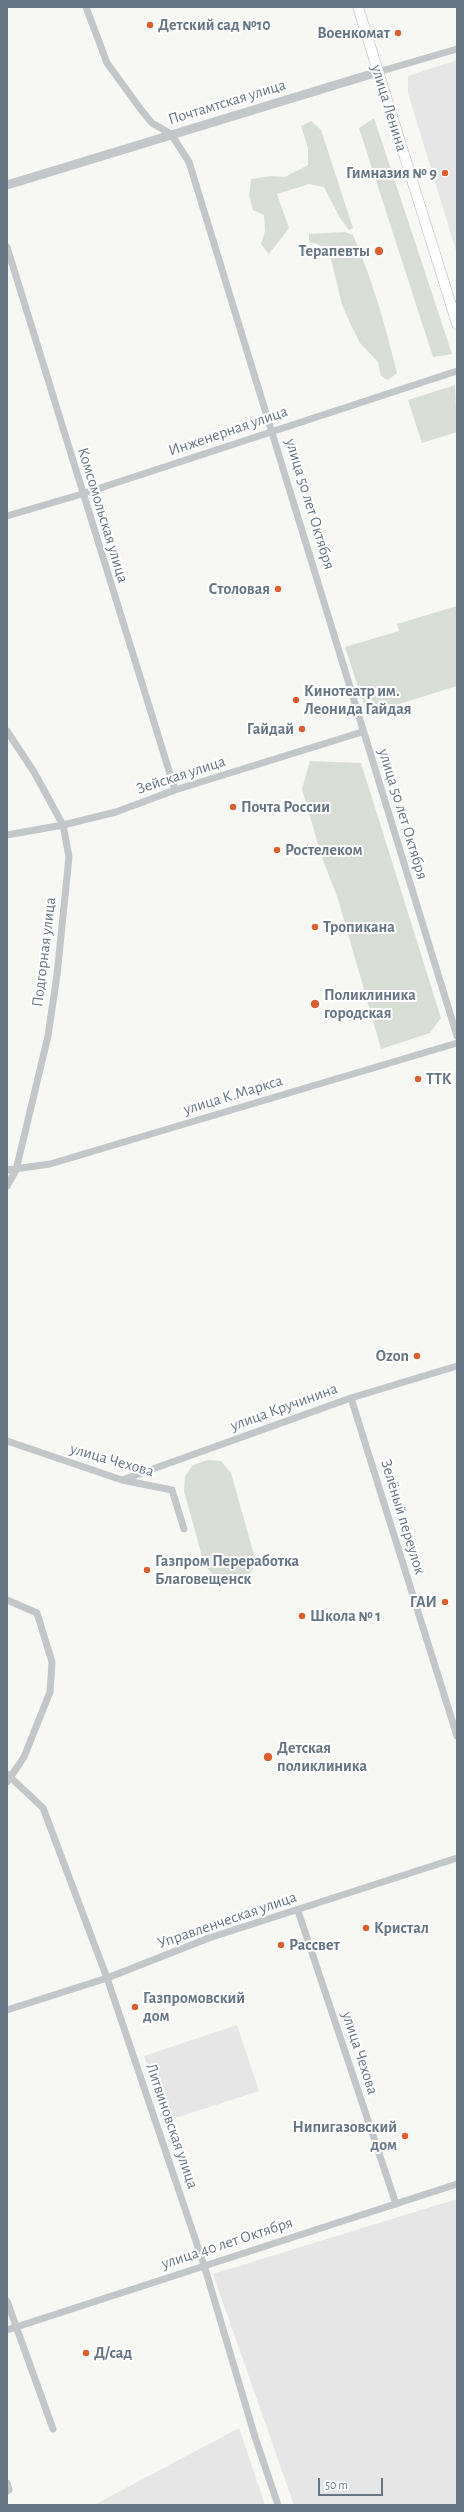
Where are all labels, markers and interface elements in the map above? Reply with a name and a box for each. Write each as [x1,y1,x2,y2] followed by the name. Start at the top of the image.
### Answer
[158,15,271,35] place label: Детский сад №10
[145,20,155,30] marker: Детский сад №10
[317,23,390,43] place label: Военкомат
[393,28,403,38] marker: Военкомат
[367,62,411,154] street label: улица Ленина
[166,75,288,129] street label: Почтамтская улица
[346,163,437,183] place label: Гимназия № 9
[440,168,450,178] marker: Гимназия № 9
[299,241,370,261] place label: Терапевты
[373,245,385,257] marker: Терапевты
[166,402,290,460] street label: Инженерная улица
[281,436,339,572] street label: улица 50 лет Октября
[73,445,133,585] street label: Комсомольская улица
[209,579,270,599] place label: Столовая
[273,584,283,594] marker: Столовая
[304,681,412,719] place label: Кинотеатр им. Леонида Гайдая
[291,695,301,705] marker: Кинотеатр им. Леонида Гайдая
[247,719,294,739] place label: Гайдай
[297,724,307,734] marker: Гайдай
[374,746,432,882] street label: улица 50 лет Октября
[134,752,228,798] street label: Зейская улица
[241,797,330,817] place label: Почта России
[228,802,238,812] marker: Почта России
[285,840,363,860] place label: Ростелеком
[272,845,282,855] marker: Ростелеком
[28,896,60,1008] street label: Подгорная улица
[323,917,395,937] place label: Тропикана
[310,922,320,932] marker: Тропикана
[324,985,416,1023] place label: Поликлиника городская
[309,998,321,1010] marker: Поликлиника городская
[426,1069,452,1089] place label: ТТК
[181,1071,285,1119] street label: улица К.Маркса
[413,1074,423,1084] marker: ТТК
[376,1346,409,1366] place label: Ozon
[412,1351,422,1361] marker: Ozon
[228,1379,340,1435] street label: улица Кручинина
[68,1439,156,1481] street label: улица Чехова
[376,1457,430,1577] street label: Зелёный переулок
[155,1551,299,1589] place label: Газпром Переработка Благовещенск
[142,1565,152,1575] marker: Газпром Переработка Благовещенск
[410,1592,437,1612] place label: ГАИ
[440,1597,450,1607] marker: ГАИ
[310,1606,381,1626] place label: Школа № 1
[297,1611,307,1621] marker: Школа № 1
[277,1738,367,1776] place label: Детская поликлиника
[262,1751,274,1763] marker: Детская поликлиника
[155,1887,299,1953] street label: Управленческая улица
[374,1918,429,1938] place label: Кристал
[361,1923,371,1933] marker: Кристал
[289,1935,340,1955] place label: Рассвет
[276,1940,286,1950] marker: Рассвет
[143,1988,245,2026] place label: Газпромовский дом
[130,2002,140,2012] marker: Газпромовский дом
[338,2009,382,2097] street label: улица Чехова
[142,2061,202,2191] street label: Литвиновская улица
[292,2117,397,2155] place label: Нипигазовский дом
[400,2131,410,2141] marker: Нипигазовский дом
[159,2213,295,2273] street label: улица 40 лет Октября
[94,2343,132,2363] place label: Д/сад
[81,2348,91,2358] marker: Д/сад
[320,2470,385,2496] scale bar
[325,2479,348,2491] text: 50 m

